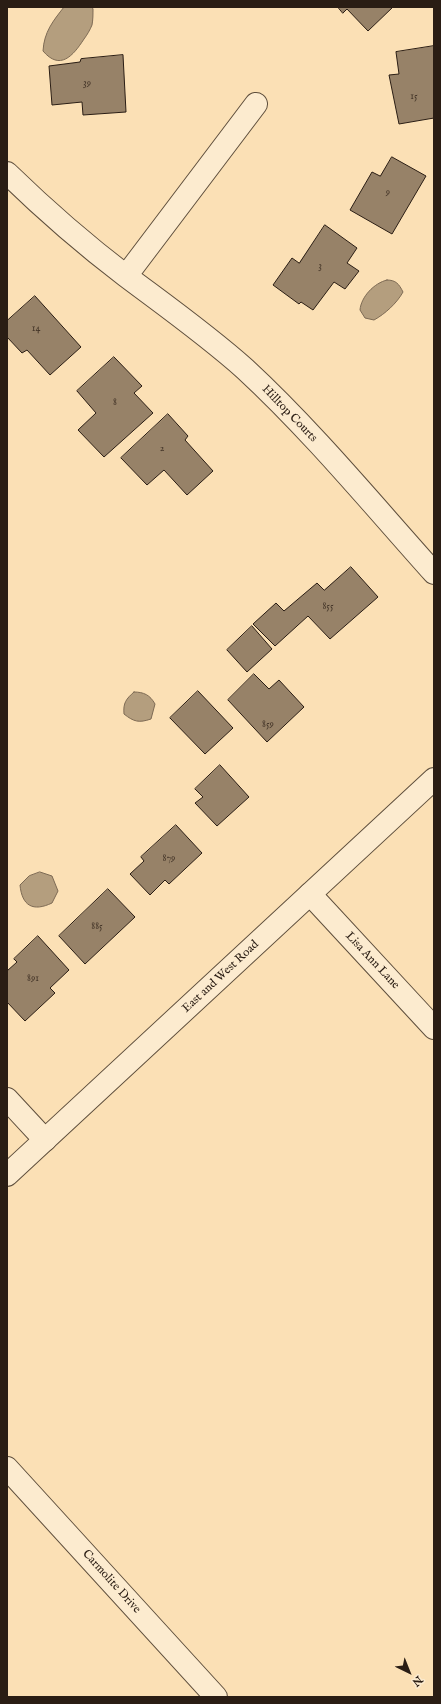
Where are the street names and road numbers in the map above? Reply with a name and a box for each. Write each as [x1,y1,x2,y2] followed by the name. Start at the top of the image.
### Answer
[258,382,320,446] street label: Hilltop Courts
[342,929,402,993] street label: Lisa Ann Lane
[180,938,262,1016] street label: East and West Road
[79,1547,143,1617] street label: Carmolite Drive

